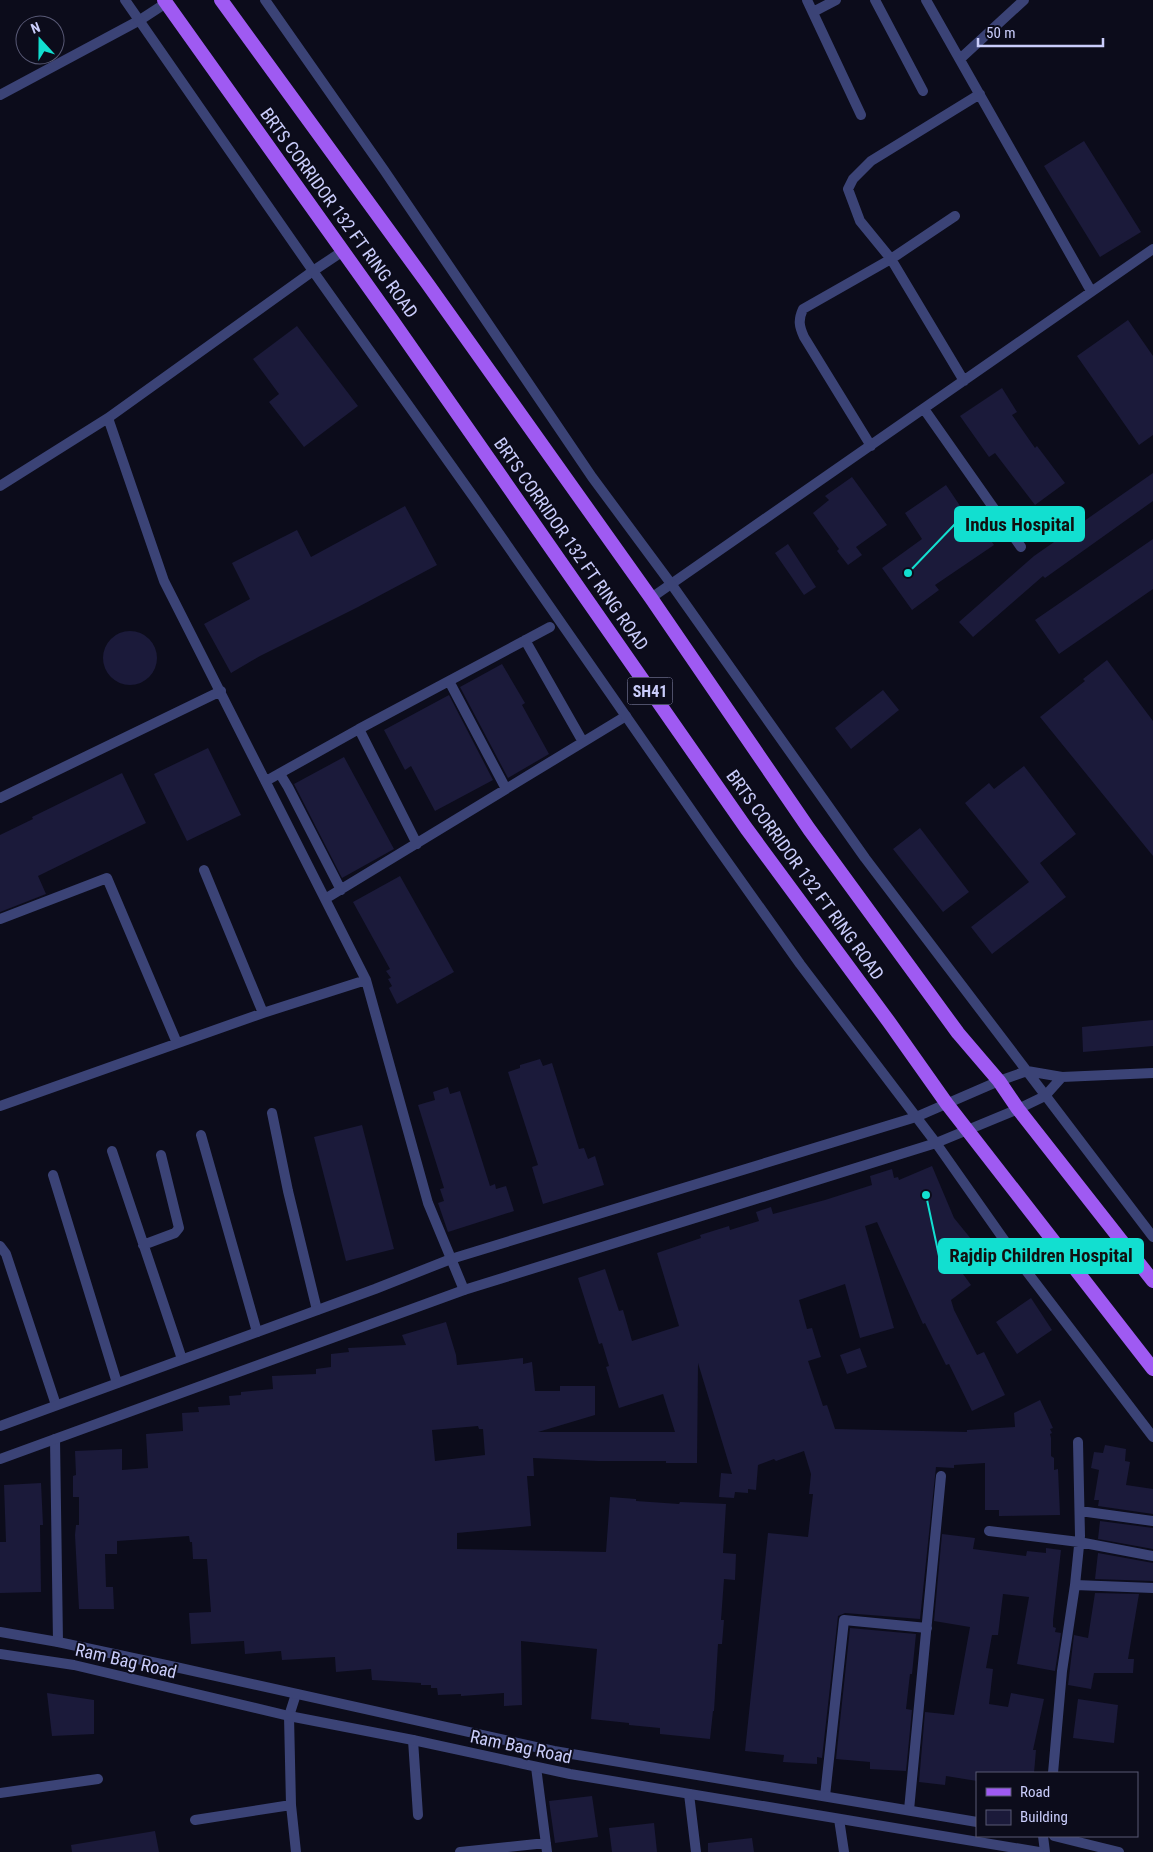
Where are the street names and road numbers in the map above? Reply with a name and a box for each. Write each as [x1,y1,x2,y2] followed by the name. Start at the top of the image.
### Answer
[256,104,423,322] street label: BRTS CORRIDOR 132 FT RING ROAD
[490,434,653,654] street label: BRTS CORRIDOR 132 FT RING ROAD
[628,678,672,704] road number: SH41
[722,766,889,984] street label: BRTS CORRIDOR 132 FT RING ROAD
[73,1639,179,1682] street label: Ram Bag Road
[468,1725,574,1768] street label: Ram Bag Road

